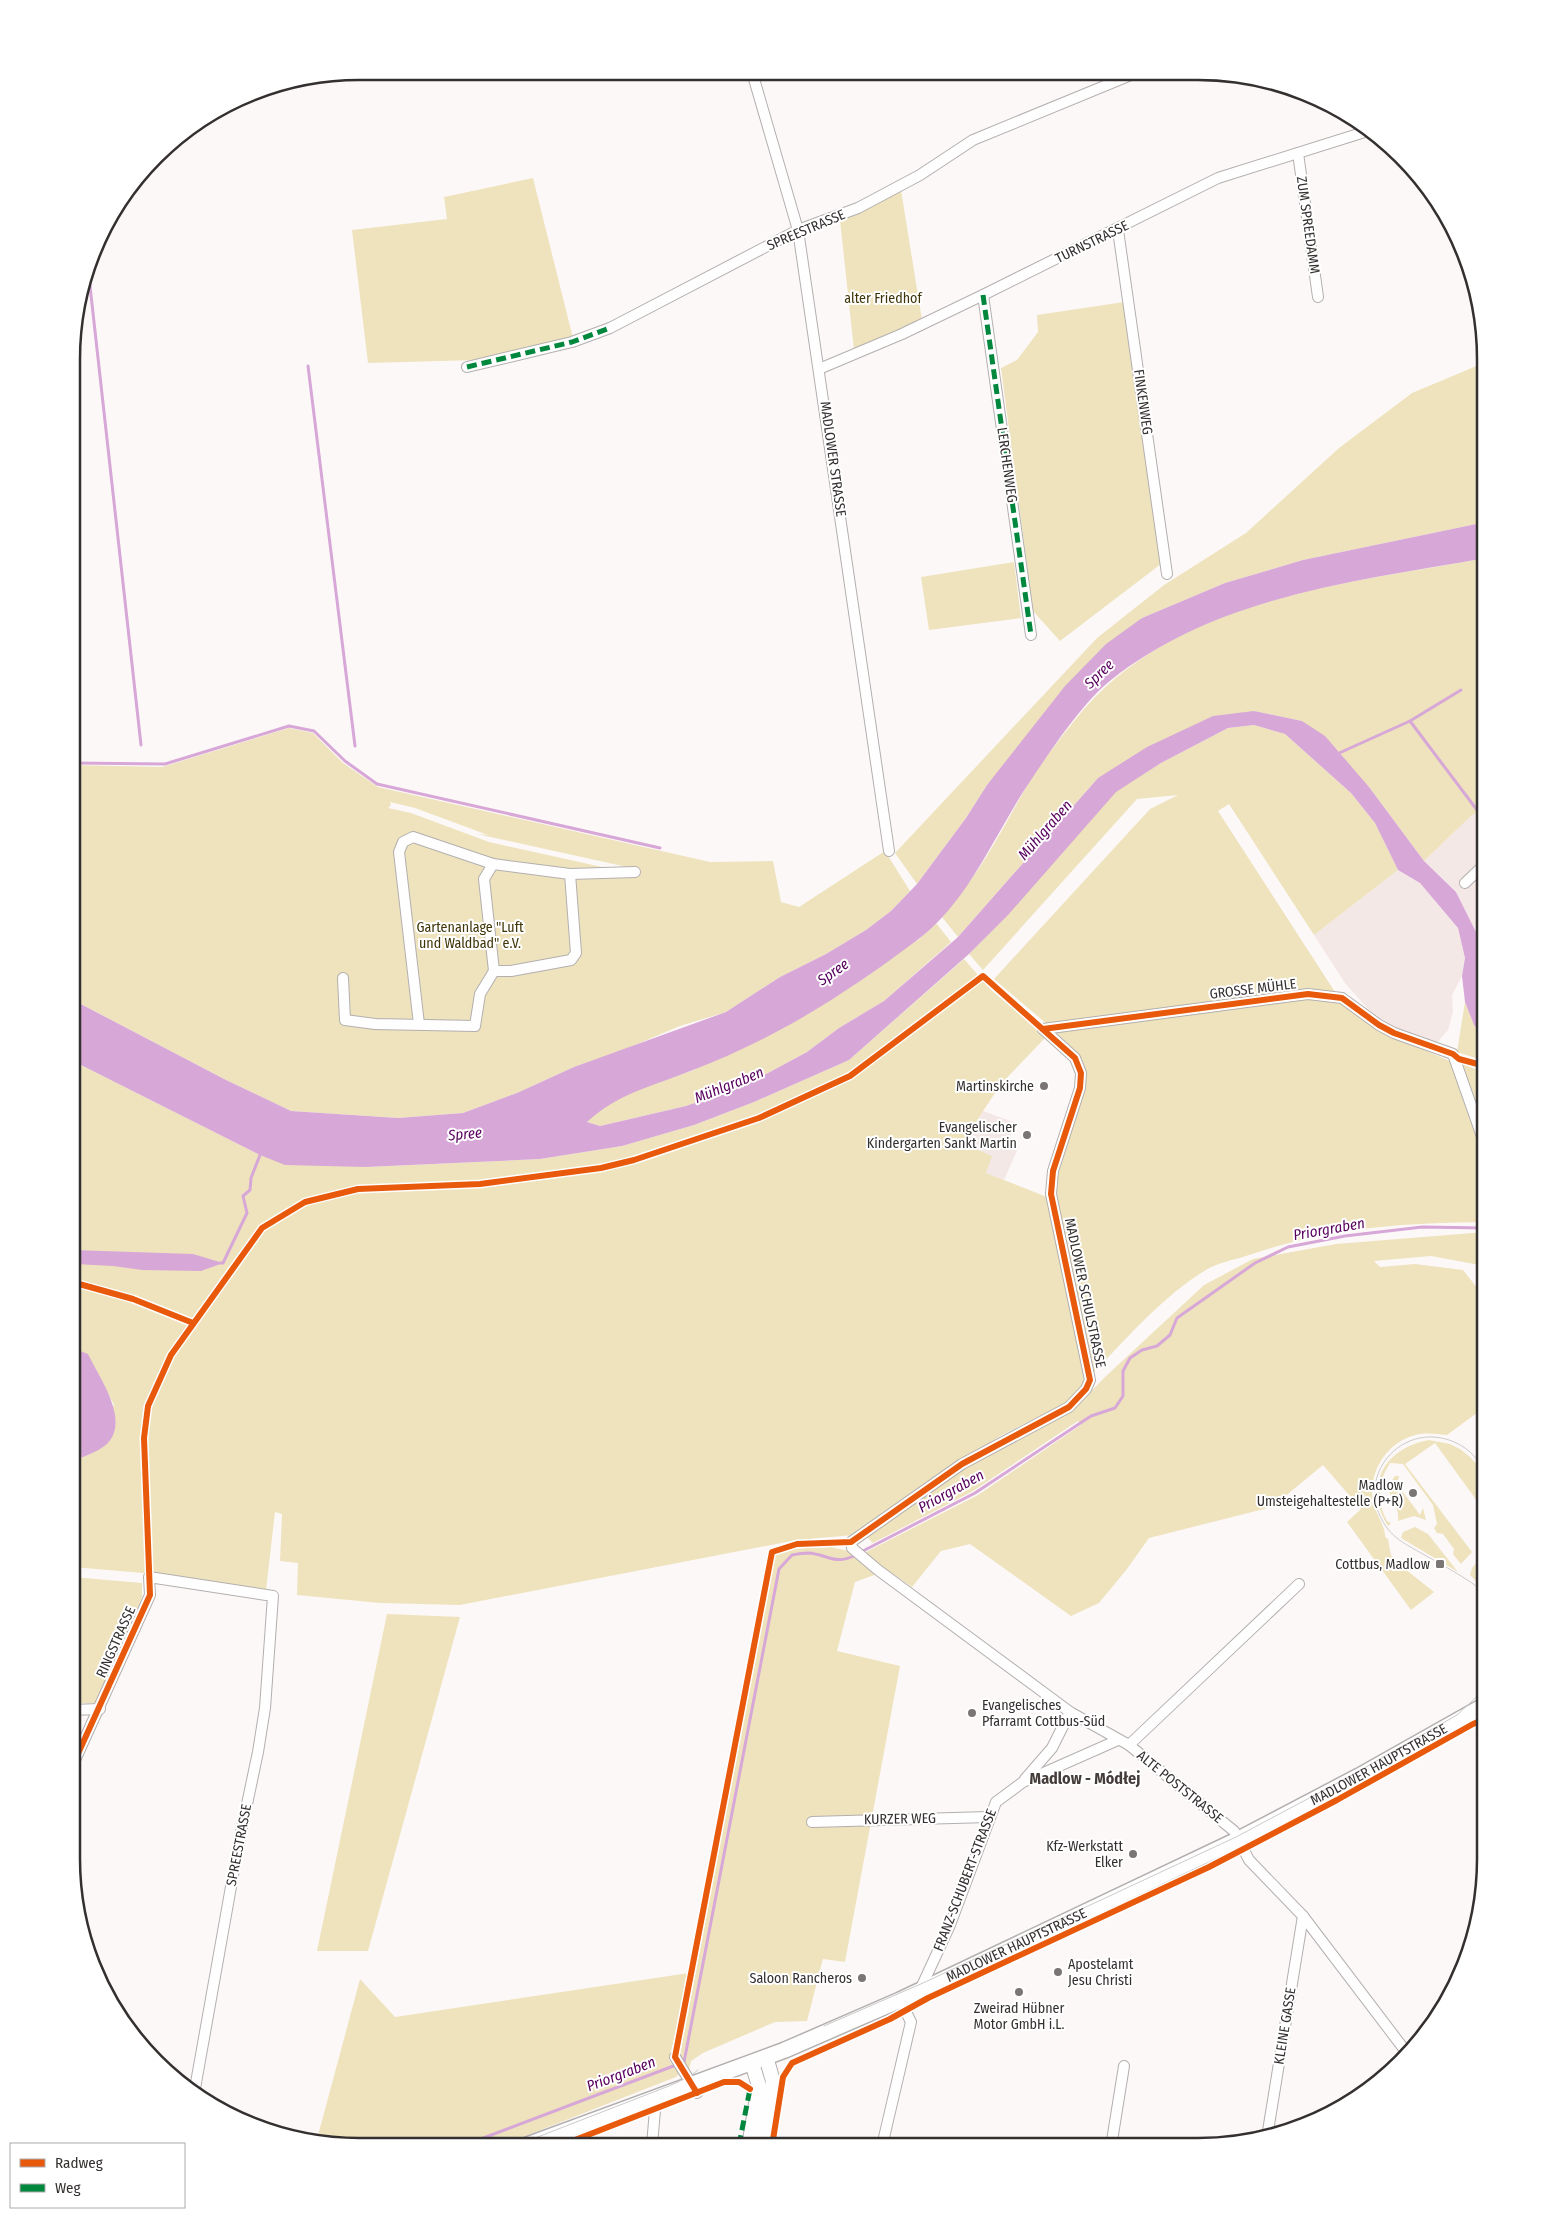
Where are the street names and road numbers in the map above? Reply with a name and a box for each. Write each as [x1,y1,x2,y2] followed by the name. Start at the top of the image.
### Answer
[1293,175,1323,275] street label: ZUM SPREEDAMM
[764,206,848,254] street label: SPREESTRASSE
[1053,217,1132,267] street label: TURNSTRASSE
[1130,368,1156,436] street label: FINKENWEG
[816,400,850,518] street label: MADLOWER STRASSE
[993,426,1021,504] street label: LERCHENWEG
[1208,974,1298,1003] street label: GROSSE MÜHLE
[1061,1216,1109,1370] street label: MADLOWER SCHULSTRASSE
[93,1603,139,1680] street label: RINGSTRASSE
[1307,1719,1450,1809] street label: MADLOWER HAUPTSTRASSE
[1133,1747,1227,1827] street label: ALTE POSTSTRASSE
[223,1802,255,1888] street label: SPREESTRASSE
[930,1806,1000,1954] street label: FRANZ-SCHUBERT-STRASSE
[864,1810,936,1828] street label: KURZER WEG
[943,1904,1090,1985] street label: MADLOWER HAUPTSTRASSE
[1271,1986,1300,2066] street label: KLEINE GASSE

